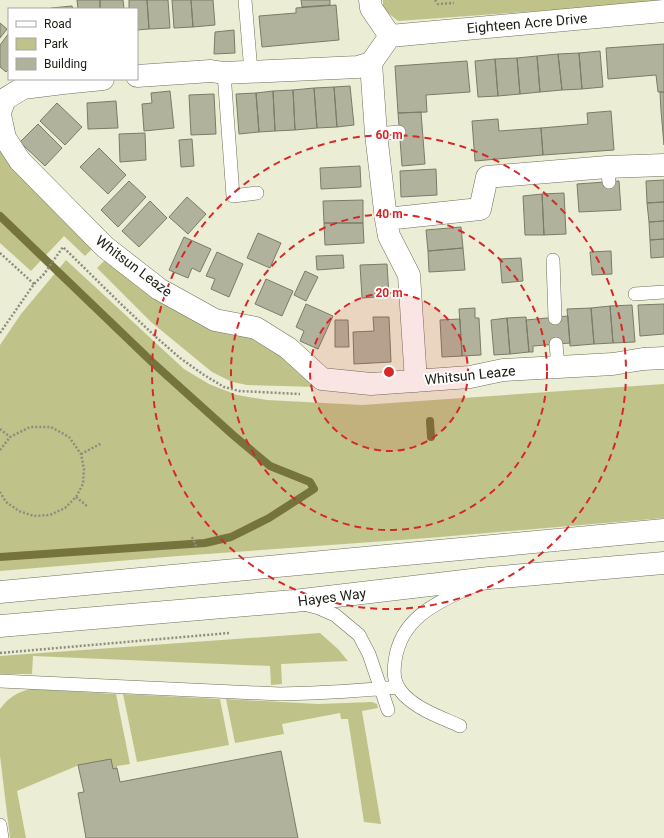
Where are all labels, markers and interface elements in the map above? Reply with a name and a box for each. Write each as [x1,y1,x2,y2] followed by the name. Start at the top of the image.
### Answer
[8,8,138,80] legend
[466,10,588,36] street label: Eighteen Acre Drive
[44,17,72,31] text: Road
[44,37,69,51] text: Park
[44,57,87,71] text: Building
[375,128,403,142] text: 60 m
[375,207,403,221] text: 40 m
[93,232,175,300] street label: Whitsun Leaze
[375,286,403,300] text: 20 m
[424,362,516,388] street label: Whitsun Leaze
[382,365,396,379] centre of rings
[297,585,367,609] street label: Hayes Way

